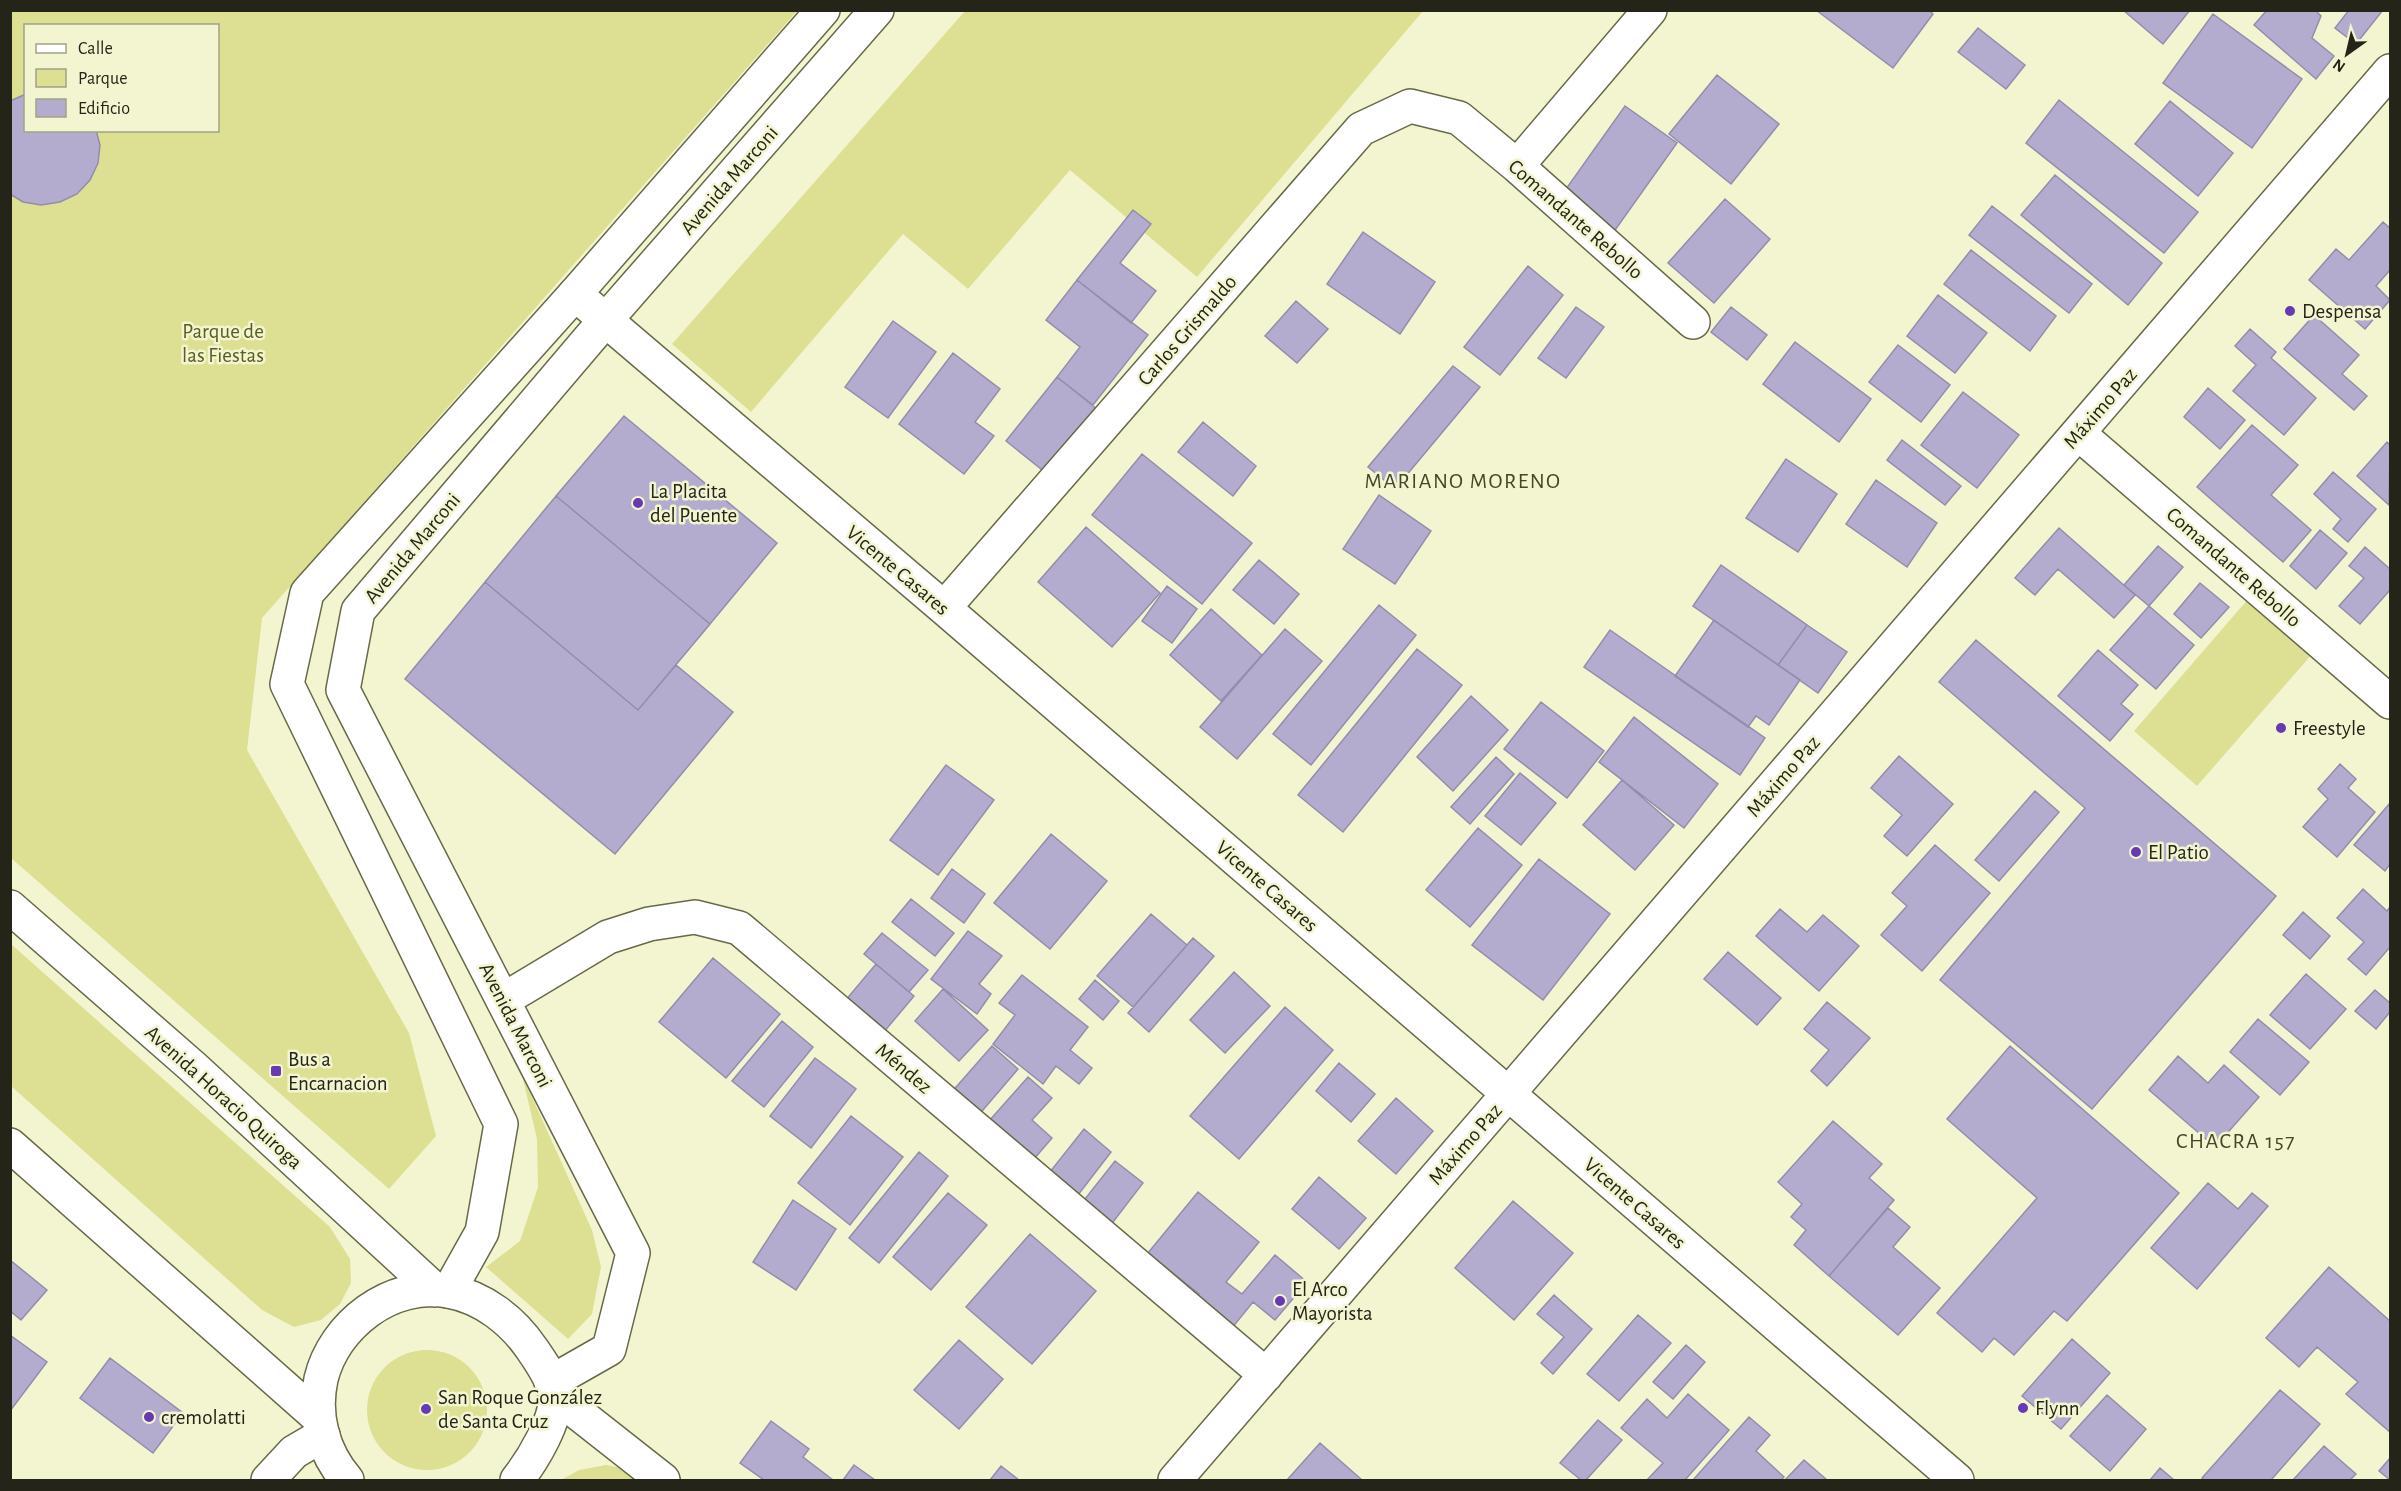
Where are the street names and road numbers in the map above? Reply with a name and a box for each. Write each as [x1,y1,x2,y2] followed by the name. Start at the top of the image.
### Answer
[677,122,782,239] street label: Avenida Marconi
[1504,155,1647,283] street label: Comandante Rebollo
[1134,271,1241,390] street label: Carlos Grismaldo
[2060,364,2141,453] street label: Máximo Paz
[360,489,464,607] street label: Avenida Marconi
[2162,503,2305,631] street label: Comandante Rebollo
[842,521,953,619] street label: Vicente Casares
[1743,732,1824,821] street label: Máximo Paz
[1212,837,1322,936] street label: Vicente Casares
[475,960,556,1091] street label: Avenida Marconi
[141,1022,306,1173] street label: Avenida Horacio Quiroga
[872,1039,936,1098] street label: Méndez
[1425,1100,1506,1189] street label: Máximo Paz
[1580,1154,1690,1253] street label: Vicente Casares

